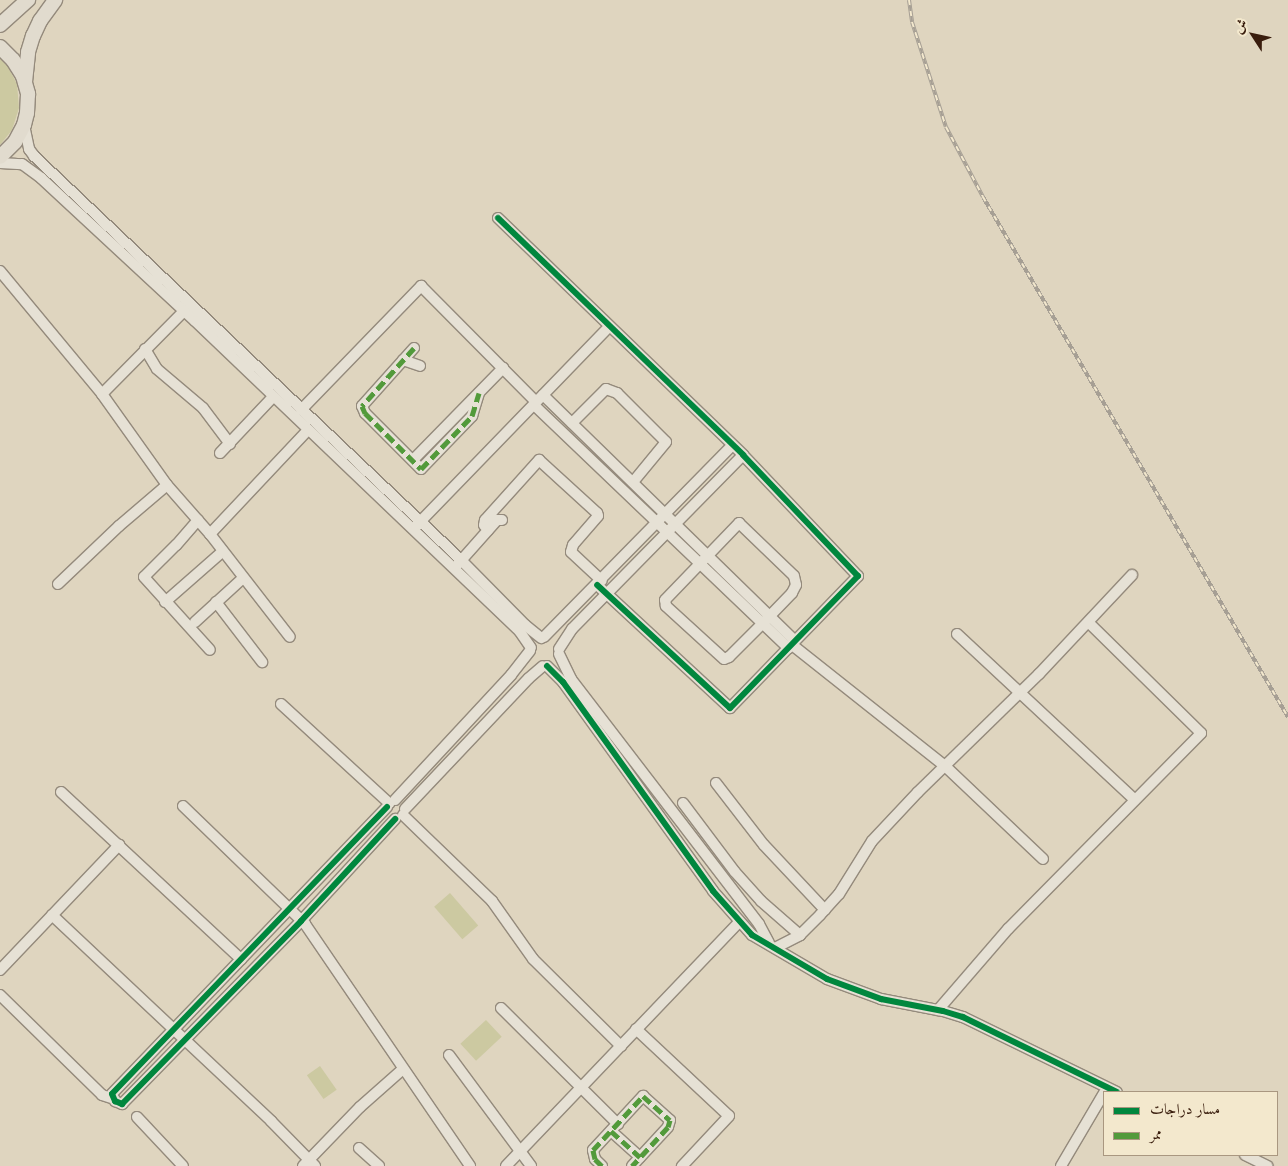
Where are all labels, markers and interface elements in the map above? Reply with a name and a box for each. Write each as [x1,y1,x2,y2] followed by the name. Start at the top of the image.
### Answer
[1228,10,1278,60] north arrow
[1229,15,1252,37] text: ش
[1103,1091,1278,1156] legend
[1150,1099,1220,1119] text: مسار دراجات
[1150,1124,1162,1144] text: ممر

